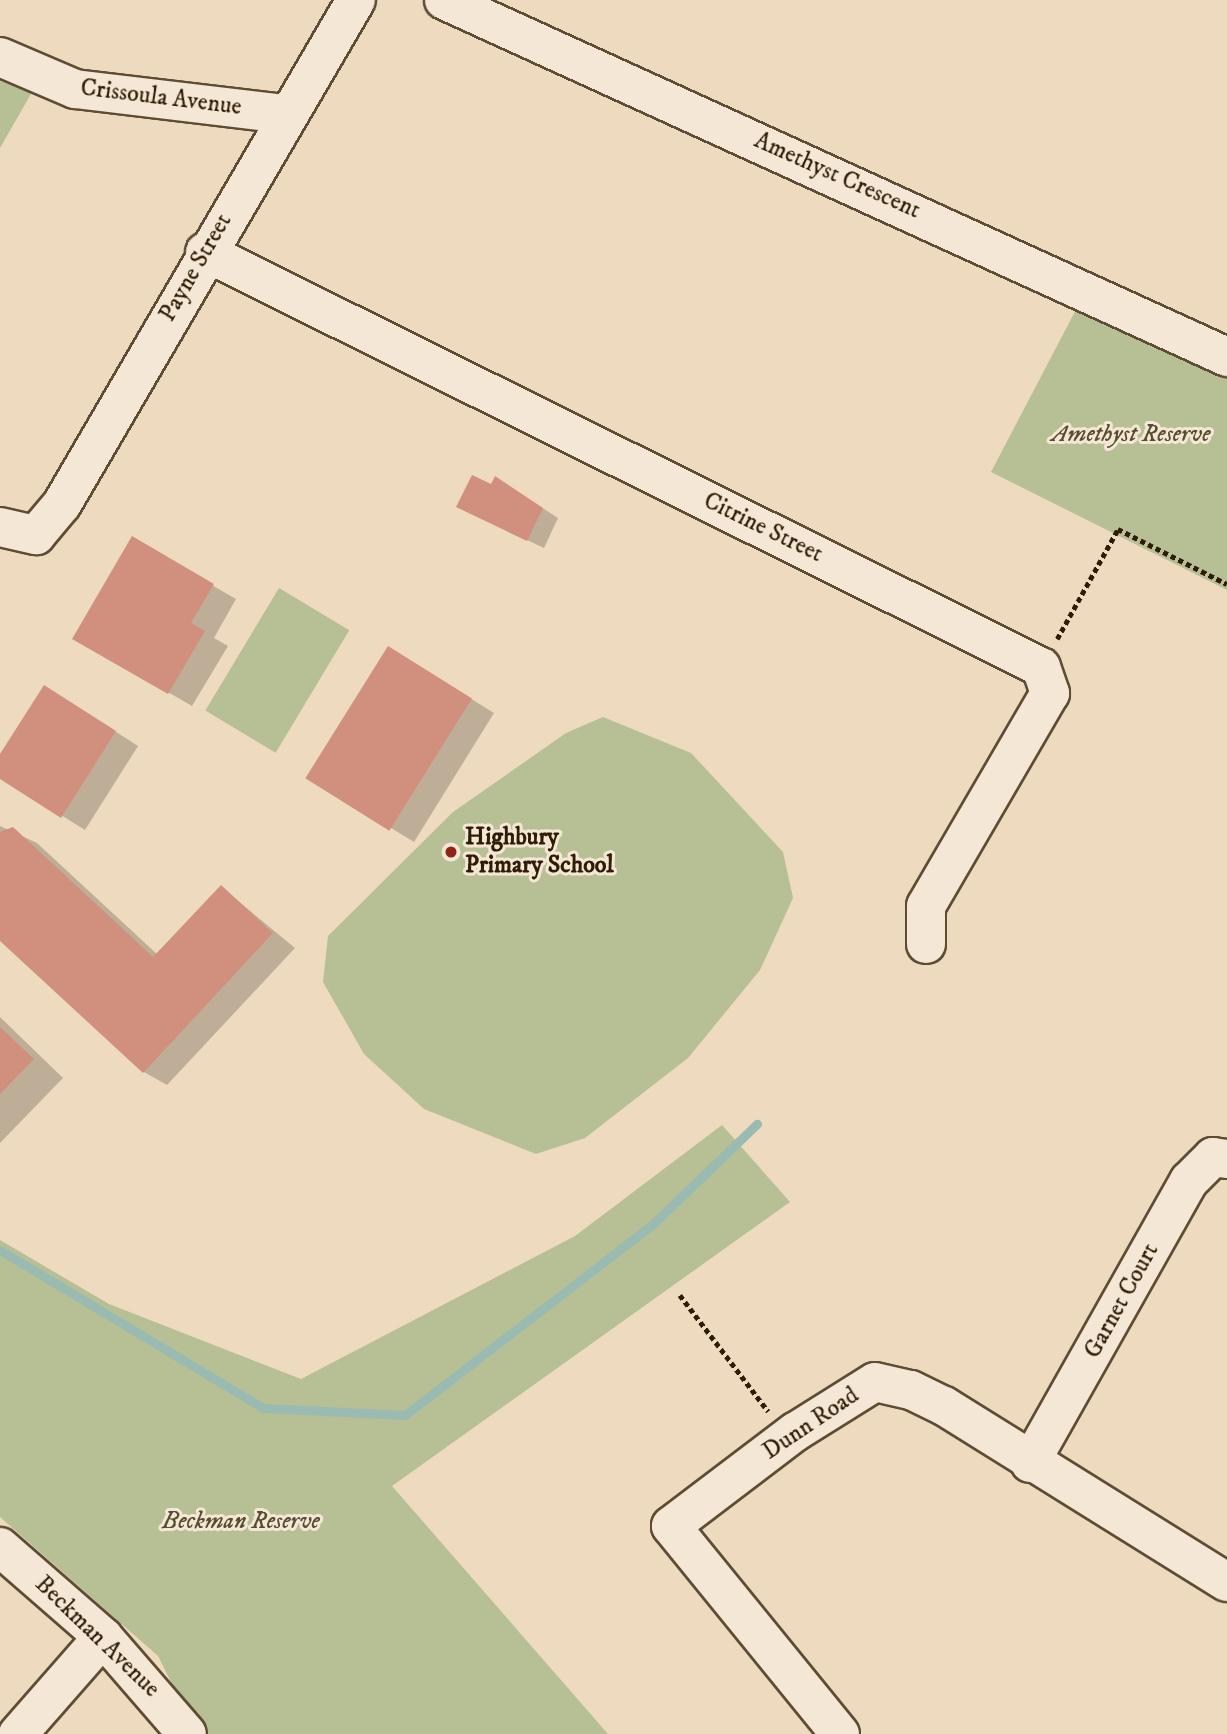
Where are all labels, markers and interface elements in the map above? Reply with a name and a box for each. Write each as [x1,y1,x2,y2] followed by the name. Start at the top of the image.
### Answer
[79,74,243,122] street label: Crissoula Avenue
[750,127,924,225] street label: Amethyst Crescent
[154,209,238,327] street label: Payne Street
[1052,421,1210,449] park label: Amethyst Reserve
[699,487,827,569] street label: Citrine Street
[465,824,614,880] place label: Highbury Primary School
[443,844,459,860] marker: Highbury Primary School
[1079,1238,1165,1364] street label: Garnet Court
[758,1381,864,1467] street label: Dunn Road
[162,1508,320,1536] park label: Beckman Reserve
[29,1570,165,1704] street label: Beckman Avenue

